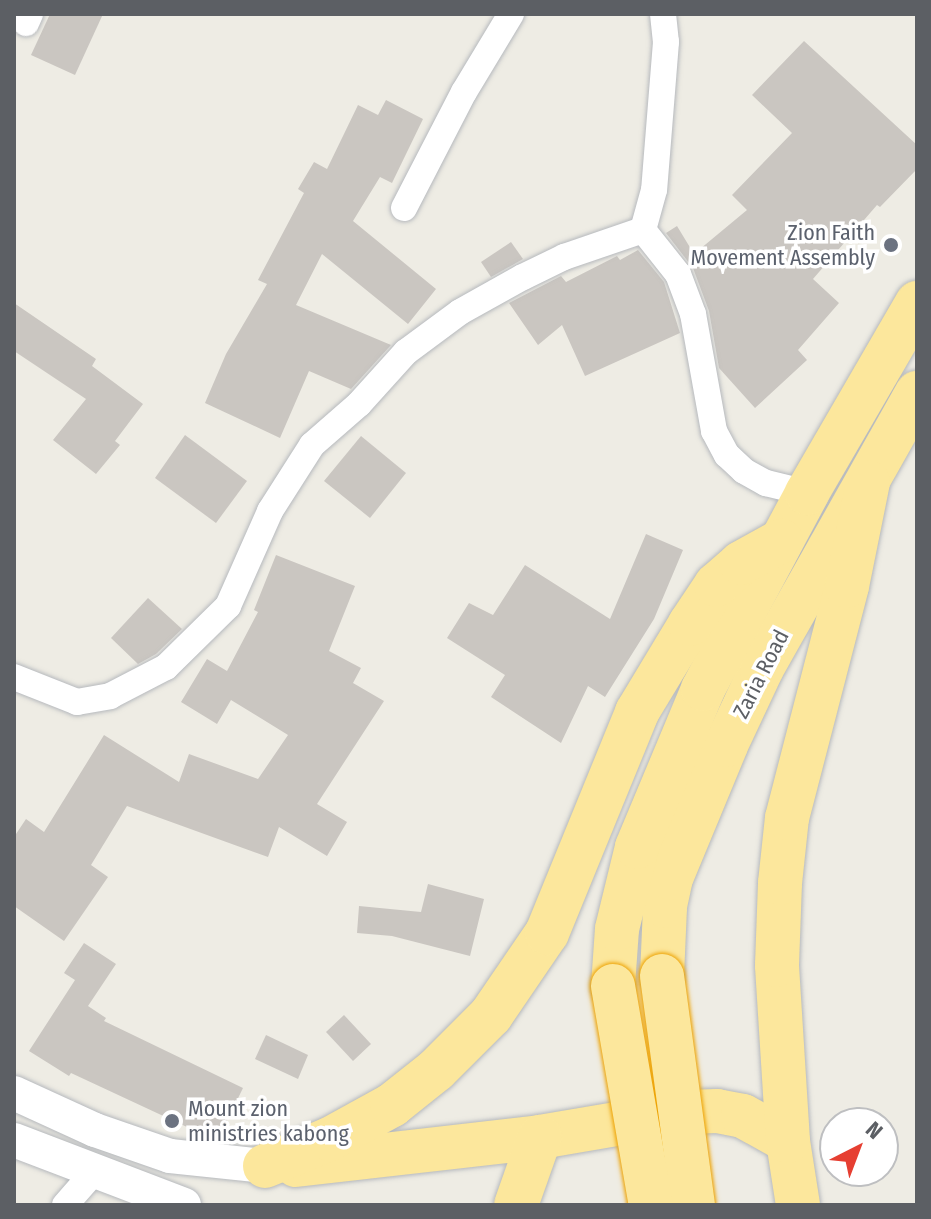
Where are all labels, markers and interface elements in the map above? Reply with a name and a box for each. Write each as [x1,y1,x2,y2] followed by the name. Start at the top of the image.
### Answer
[691,219,875,270] place label: Zion Faith Movement Assembly
[882,236,900,254] marker: Zion Faith Movement Assembly
[728,625,794,723] street label: Zaria Road
[188,1095,349,1146] place label: Mount zion ministries kabong
[819,1107,899,1187] north arrow
[163,1112,181,1130] marker: Mount zion ministries kabong
[860,1116,888,1145] text: N

